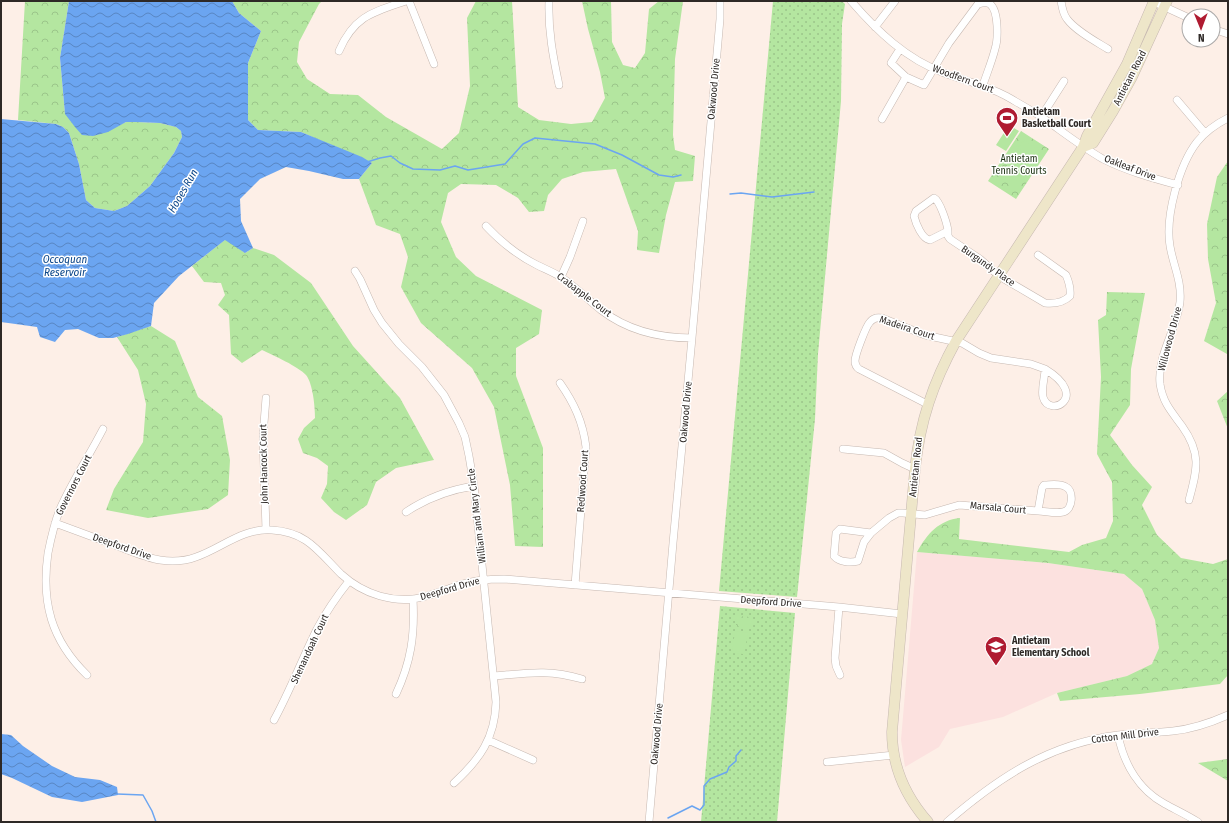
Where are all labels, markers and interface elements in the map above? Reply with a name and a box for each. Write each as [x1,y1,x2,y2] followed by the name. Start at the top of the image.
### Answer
[1181,8,1221,48] north arrow
[1198,31,1205,44] text: N
[1111,48,1149,108] street label: Antietam Road
[705,58,723,120] street label: Oakwood Drive
[931,62,996,96] street label: Woodfern Court
[994,105,1020,138] sports icon: Antietam Basketball Court
[1021,106,1091,130] place label: Antietam Basketball Court
[991,153,1047,177] park label: Antietam Tennis Courts
[1102,153,1158,183] street label: Oakleaf Drive
[165,167,201,215] water label: Hooes Run
[959,243,1017,289] street label: Burgundy Place
[43,253,87,279] water label: Occoquan Reservoir
[554,270,614,320] street label: Crabapple Court
[1156,305,1184,373] street label: Willowood Drive
[878,313,937,343] street label: Madeira Court
[677,381,695,443] street label: Oakwood Drive
[257,423,271,504] street label: John Hancock Court
[907,436,925,498] street label: Antietam Road
[575,449,591,513] street label: Redwood Court
[54,452,95,517] street label: Governors Court
[465,468,489,564] street label: William and Mary Circle
[969,500,1027,516] street label: Marsala Court
[91,531,153,563] street label: Deepford Drive
[419,575,481,603] street label: Deepford Drive
[740,594,802,610] street label: Deepford Drive
[289,611,332,686] street label: Shenandoah Court
[983,634,1009,667] school or university icon: Antietam Elementary School
[1011,635,1090,659] place label: Antietam Elementary School
[648,703,666,765] street label: Oakwood Drive
[1091,726,1159,746] street label: Cotton Mill Drive

